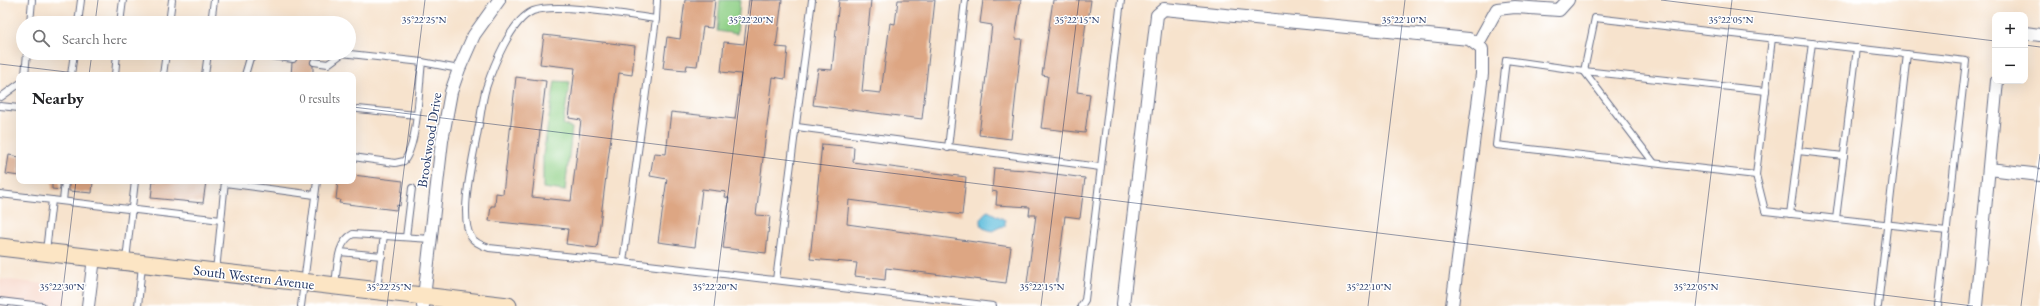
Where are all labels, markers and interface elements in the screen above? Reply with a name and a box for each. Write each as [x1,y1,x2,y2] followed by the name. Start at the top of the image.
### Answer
[1992,12,2028,84] map controls
[1992,12,2028,48] button: +
[402,13,447,26] text: 35°22'25"N
[729,13,774,26] text: 35°22'20"N
[1055,13,1100,26] text: 35°22'15"N
[1382,13,1427,26] text: 35°22'10"N
[1709,13,1754,26] text: 35°22'05"N
[16,16,356,60] search box
[30,27,52,49] icon: search
[62,29,127,48] text: Search here
[1992,48,2028,84] button: −
[32,87,84,109] text: Nearby
[299,90,340,107] text: 0 results
[413,91,445,189] street label: Brookwood Drive
[193,261,316,293] street label: South Western Avenue
[40,280,85,293] text: 35°22'30"N
[367,280,412,293] text: 35°22'25"N
[693,280,738,293] text: 35°22'20"N
[1020,280,1065,293] text: 35°22'15"N
[1347,280,1392,293] text: 35°22'10"N
[1674,280,1719,293] text: 35°22'05"N

